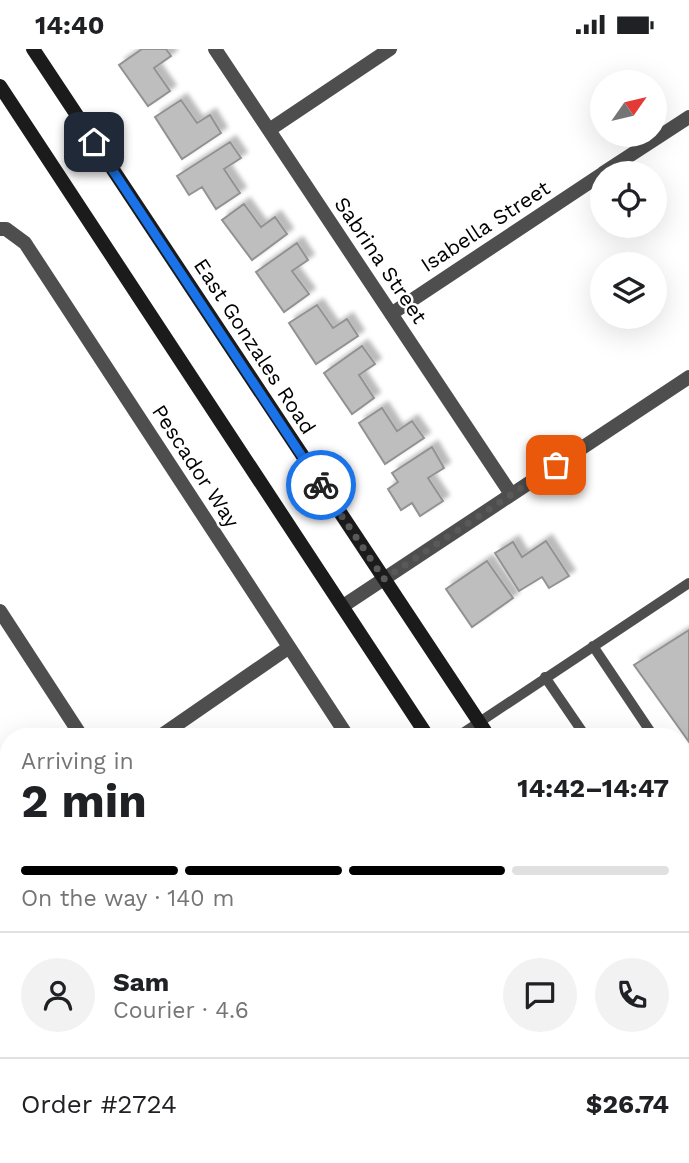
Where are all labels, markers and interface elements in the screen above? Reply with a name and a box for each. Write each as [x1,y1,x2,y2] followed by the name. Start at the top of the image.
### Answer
[35,10,104,40] text: 14:40
[590,70,667,147] north arrow
[590,70,667,329] map controls
[64,112,124,172] pin
[75,123,113,161] icon: home
[590,161,667,238] button: locate
[416,175,554,277] street label: Isabella Street
[329,192,433,328] street label: Sabrina Street
[590,252,667,329] button: layers
[189,254,321,438] street label: East Gonzales Road
[147,400,245,532] street label: Pescador Way
[526,435,586,495] pin
[537,446,575,484] icon: bag
[286,450,356,520] courier
[302,466,340,504] icon: bike
[21,748,134,775] text: Arriving in
[517,773,669,803] text: 14:42–14:47
[21,774,147,828] text: 2 min
[21,885,234,912] text: On the way · 140 m
[21,958,95,1032] button: person
[503,958,577,1032] button: chat
[595,958,669,1032] button: phone
[113,967,169,997] text: Sam
[113,997,249,1024] text: Courier · 4.6
[21,1089,177,1119] text: Order #2724
[586,1089,669,1119] text: $26.74

